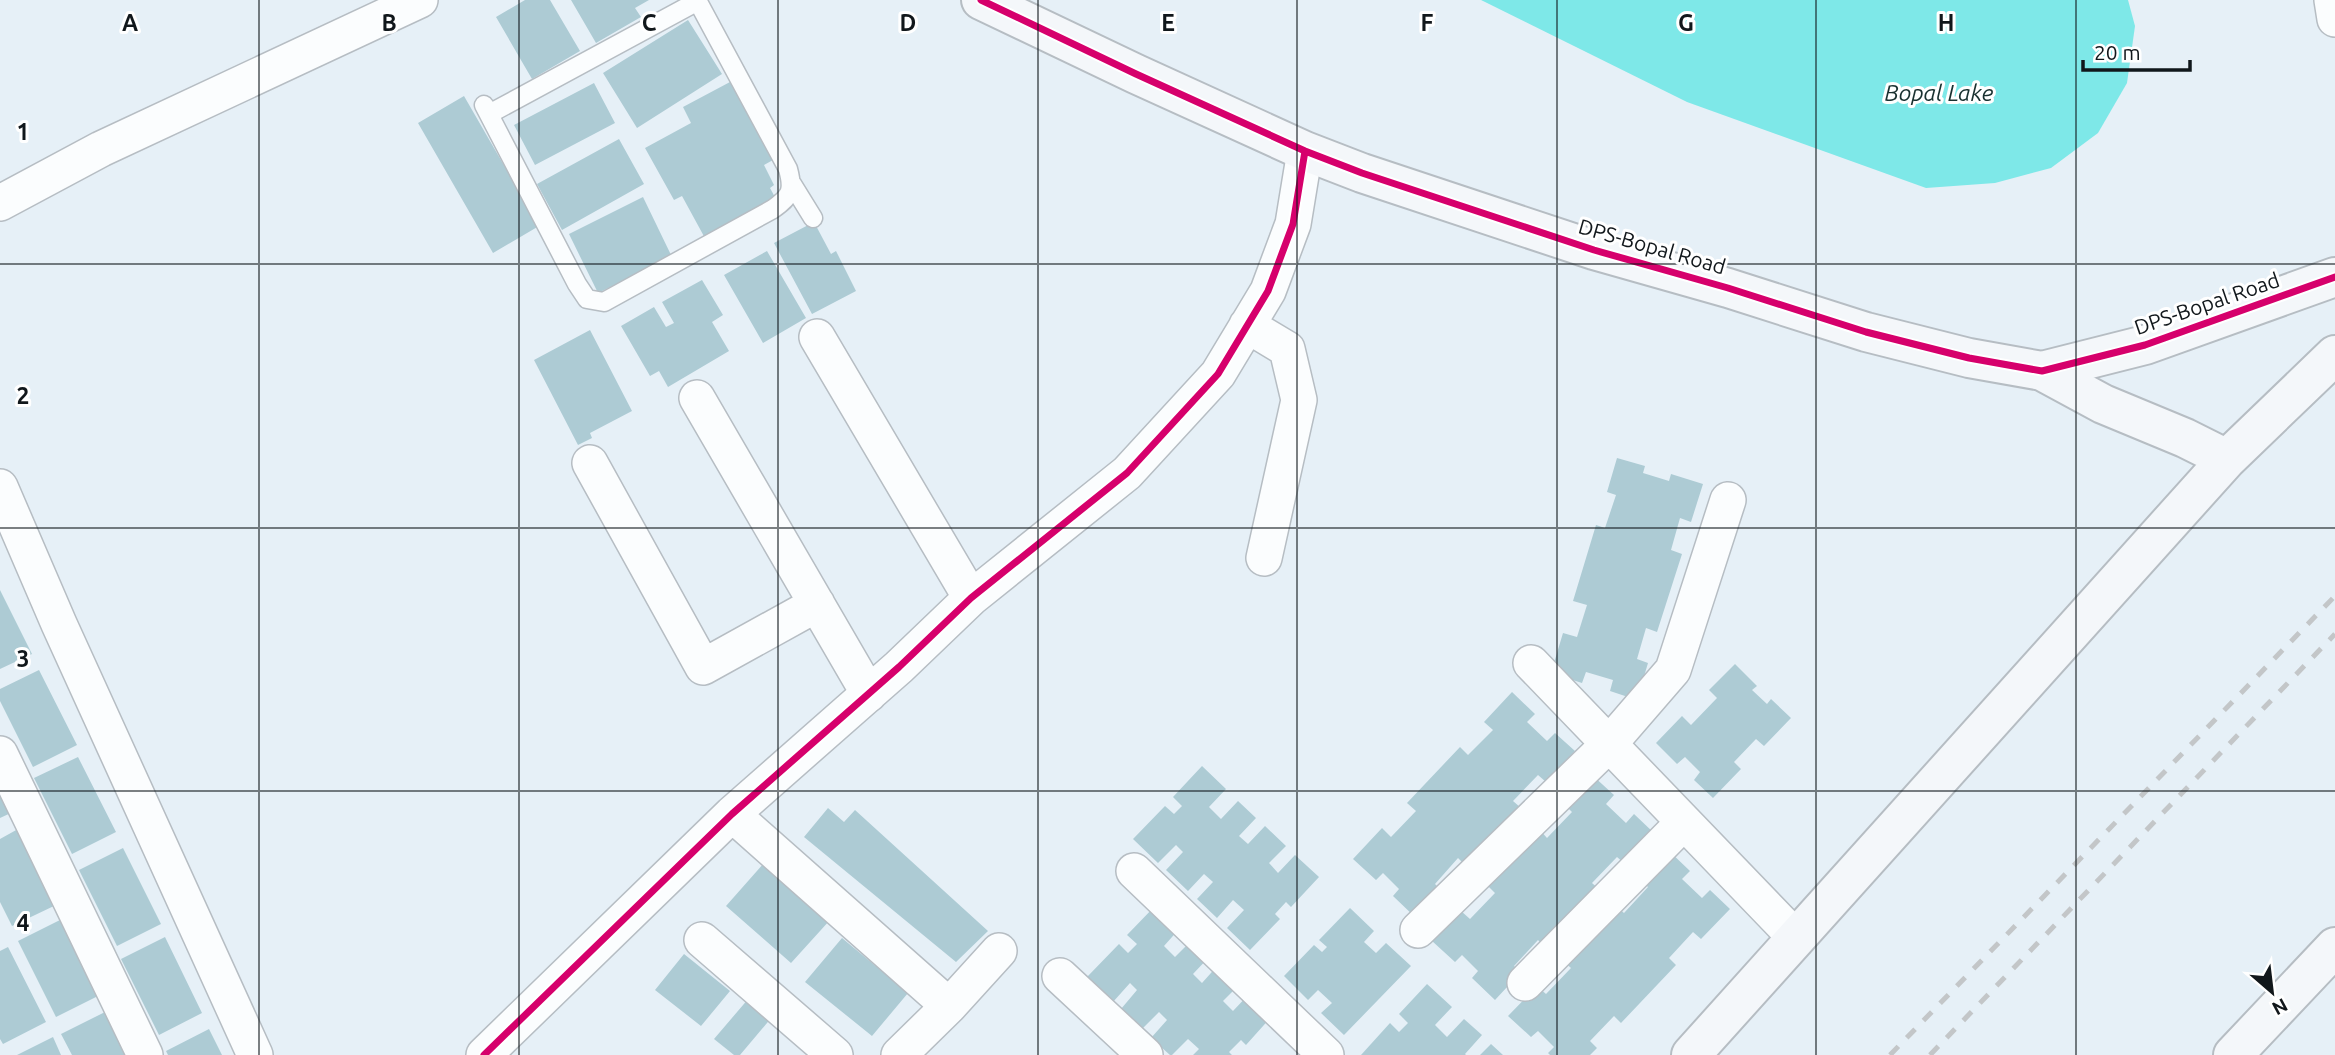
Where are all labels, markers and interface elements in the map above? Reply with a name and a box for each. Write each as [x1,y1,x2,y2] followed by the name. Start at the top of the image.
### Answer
[122,10,138,35] text: A
[381,10,397,35] text: B
[642,10,657,35] text: C
[900,10,916,35] text: D
[1161,10,1175,35] text: E
[1421,10,1434,35] text: F
[1678,10,1694,35] text: G
[1938,10,1954,35] text: H
[2083,28,2190,72] scale bar
[2094,40,2141,64] text: 20 m
[1885,80,1994,105] water label: Bopal Lake
[17,119,29,144] text: 1
[1576,214,1729,279] street label: DPS-Bopal Road
[2131,267,2282,339] street label: DPS-Bopal Road
[17,383,29,408] text: 2
[17,646,29,671] text: 3
[17,910,30,935] text: 4
[2237,957,2307,1027] north arrow
[2269,994,2291,1020] text: N

